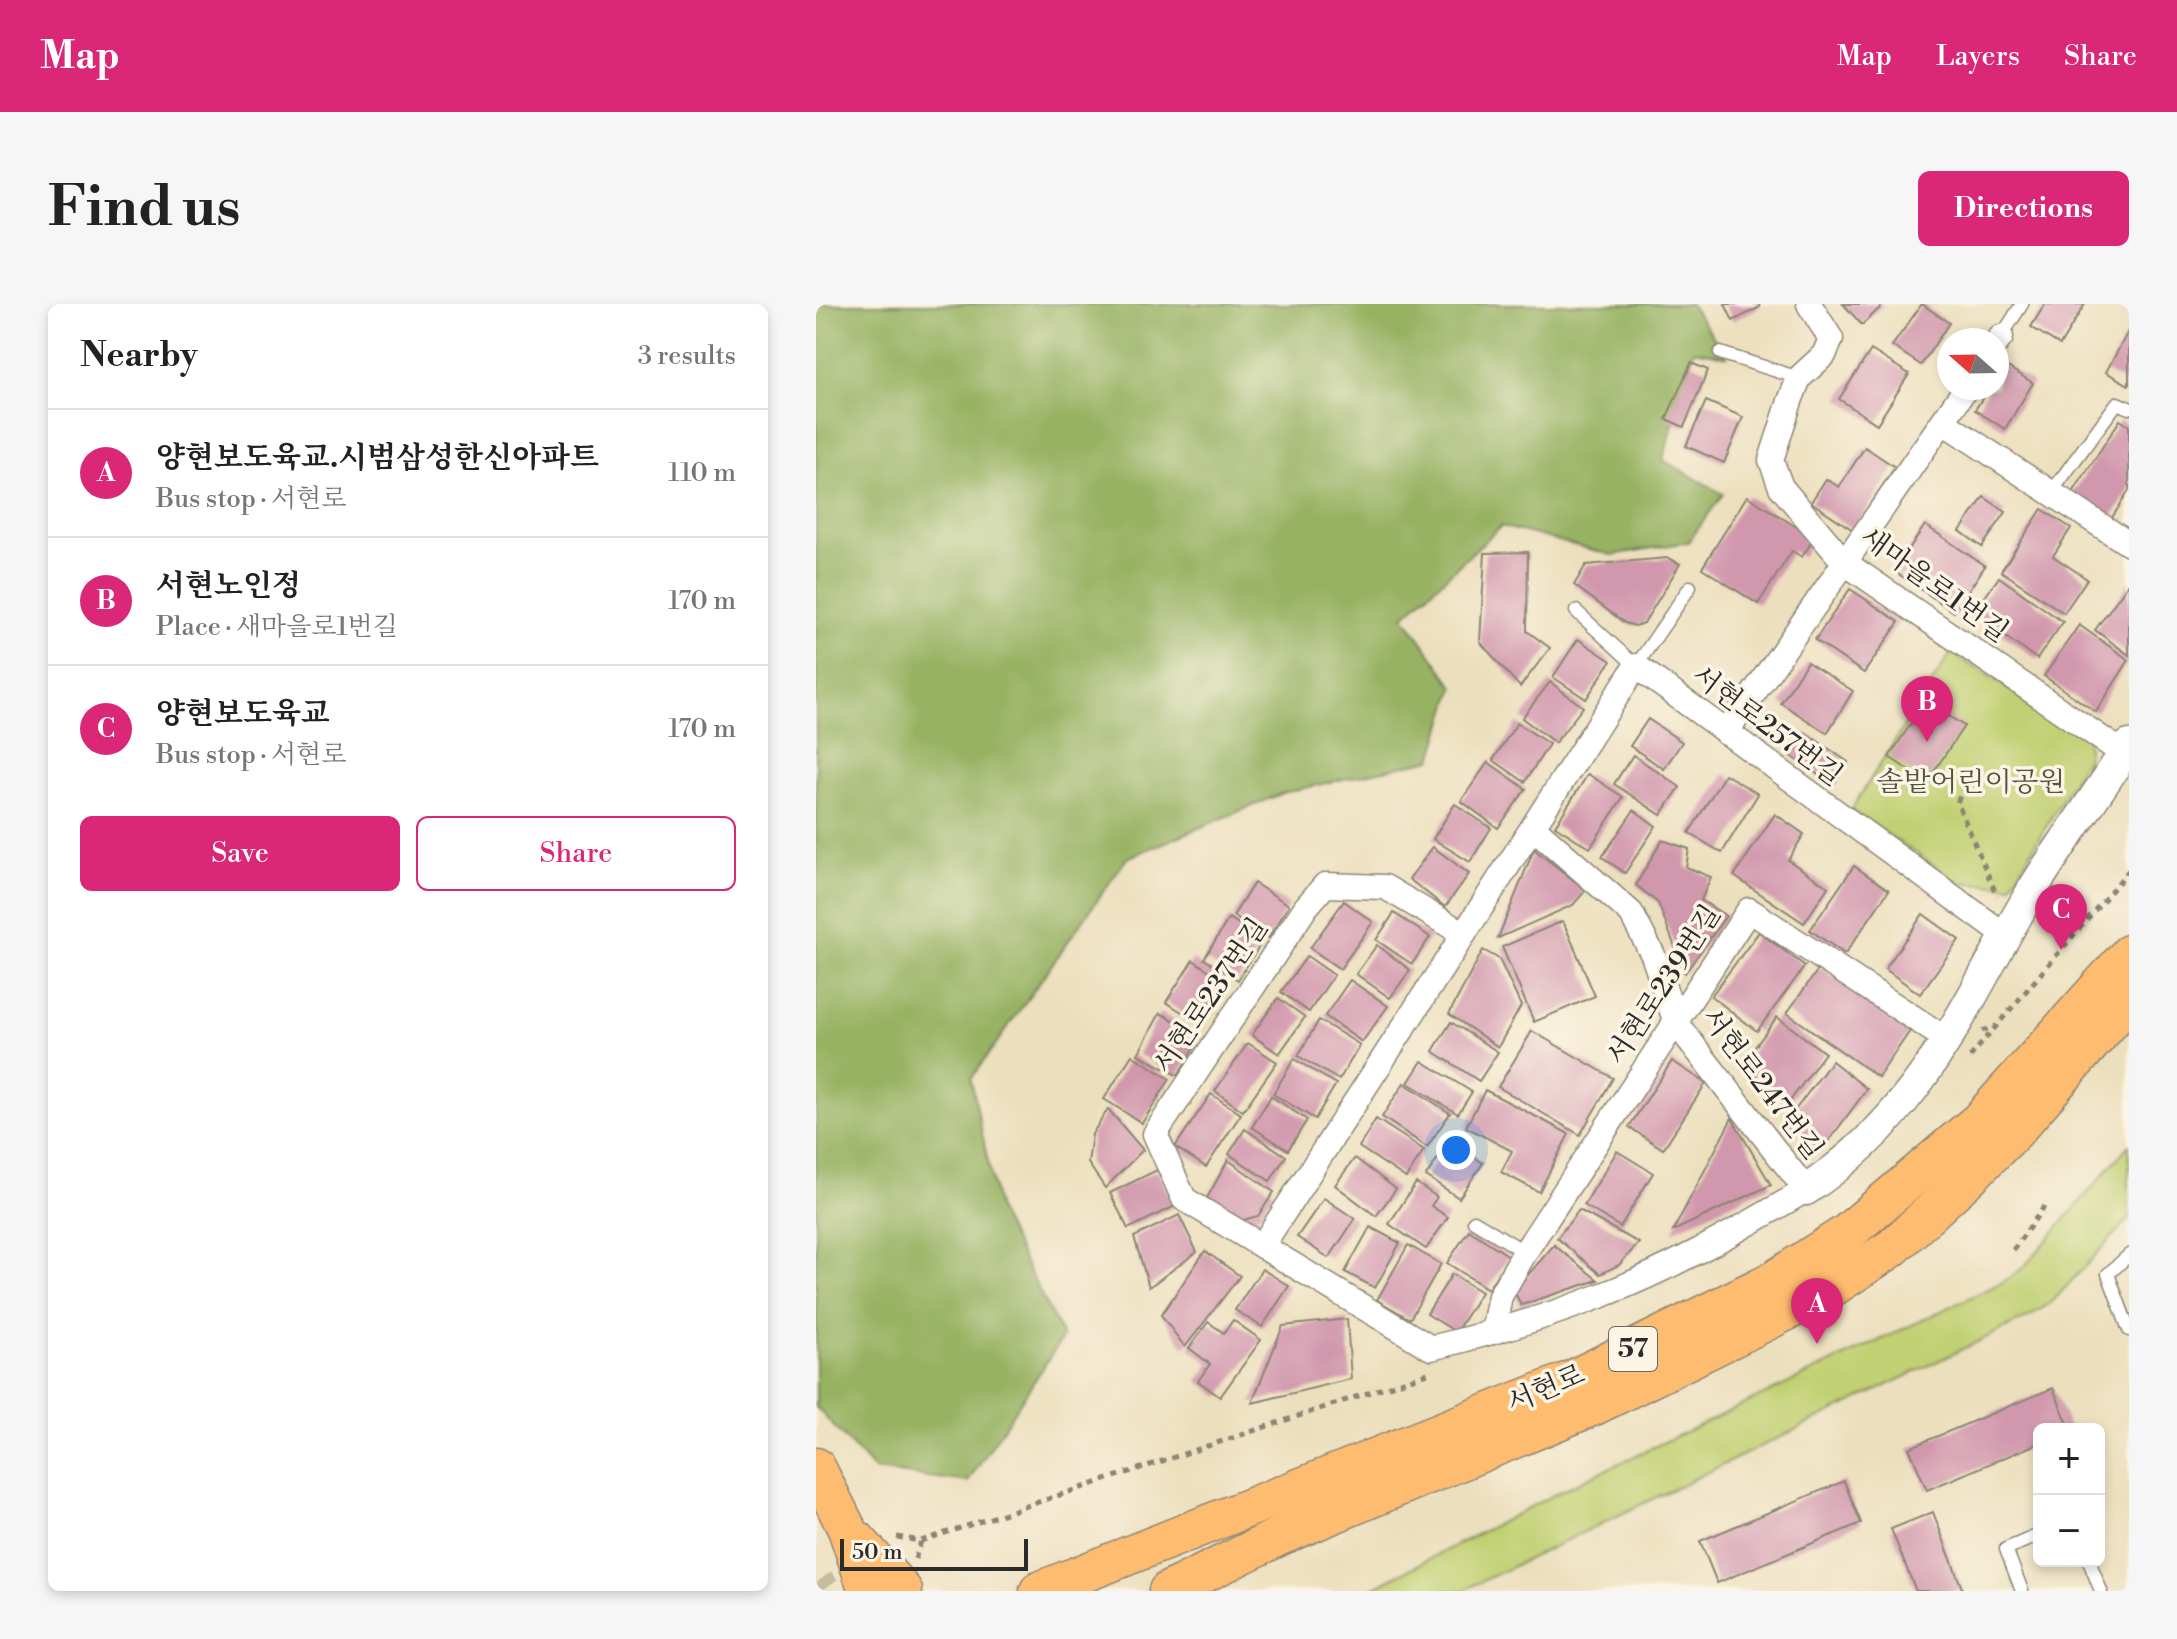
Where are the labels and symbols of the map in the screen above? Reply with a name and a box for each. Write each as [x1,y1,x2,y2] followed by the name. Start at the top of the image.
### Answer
[1937,328,2009,400] north arrow
[1853,520,2015,650] street label: 새마을로1번길
[1685,658,1849,794] street label: 서현로257번길
[1901,676,1953,742] pin: B
[1876,765,2066,800] park label: 솔밭어린이공원
[2035,884,2087,950] pin: C
[1599,898,1729,1072] street label: 서현로239번길
[1146,912,1276,1080] street label: 서현로237번길
[1694,1001,1830,1167] street label: 서현로247번길
[1436,1130,1476,1170] your location
[1791,1278,1843,1344] pin: A
[1609,1327,1657,1371] road number: 57
[1502,1357,1590,1421] street label: 서현로
[840,1535,1028,1571] scale bar

